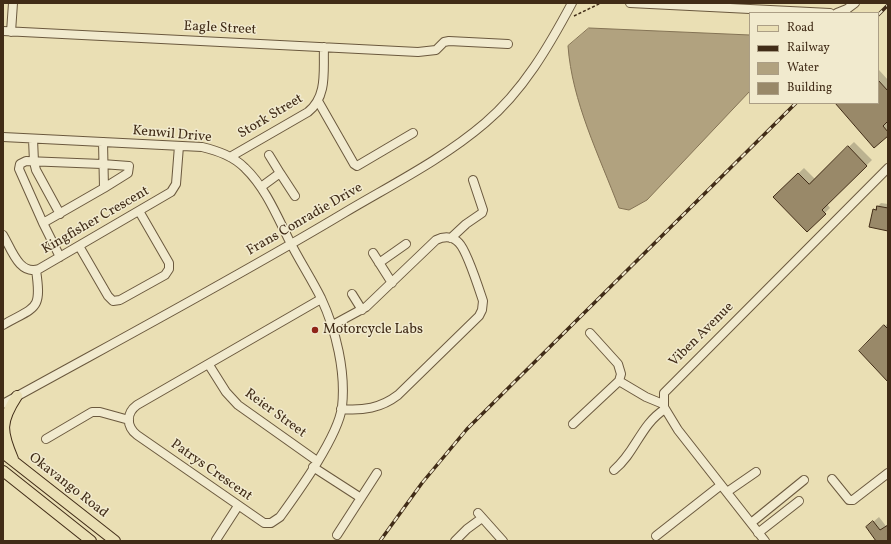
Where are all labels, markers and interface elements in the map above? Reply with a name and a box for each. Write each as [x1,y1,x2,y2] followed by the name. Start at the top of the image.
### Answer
[749,12,879,104] legend
[183,19,257,39] street label: Eagle Street
[787,20,814,36] text: Road
[787,40,830,56] text: Railway
[787,60,819,76] text: Water
[787,80,832,96] text: Building
[235,91,307,143] street label: Stork Street
[132,123,212,147] street label: Kenwil Drive
[244,180,366,260] street label: Frans Conradie Drive
[39,183,153,259] street label: Kingfisher Crescent
[666,299,738,371] street label: Viben Avenue
[323,322,423,338] place label: Motorcycle Labs
[310,325,320,335] marker: Motorcycle Labs
[241,386,309,442] street label: Reier Street
[167,437,255,505] street label: Patrys Crescent
[25,450,111,522] street label: Okavango Road

